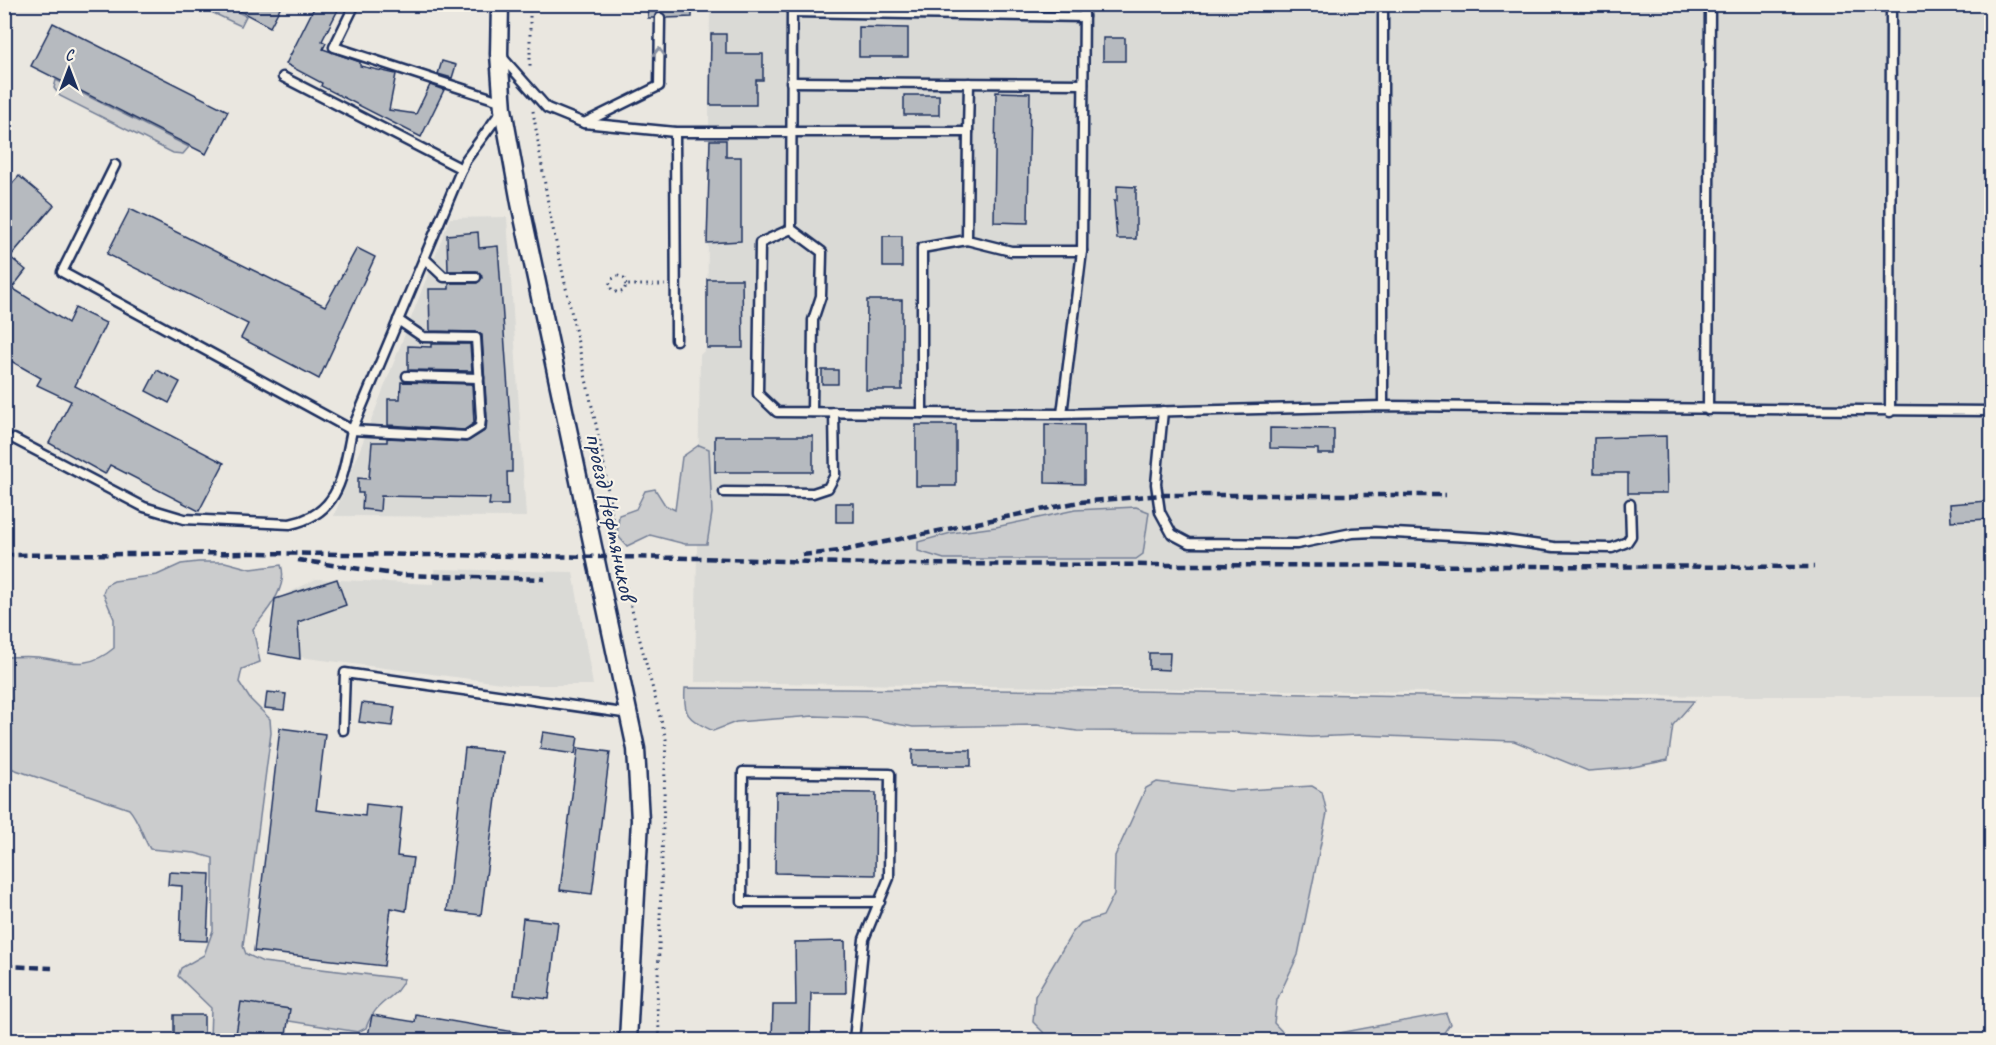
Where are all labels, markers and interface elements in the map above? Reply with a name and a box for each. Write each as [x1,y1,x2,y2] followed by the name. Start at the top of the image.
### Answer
[39,39,99,99] north arrow
[65,45,75,65] text: С
[653,47,665,56] one-way arrow
[578,430,646,608] street label: проезд Нефтяников

